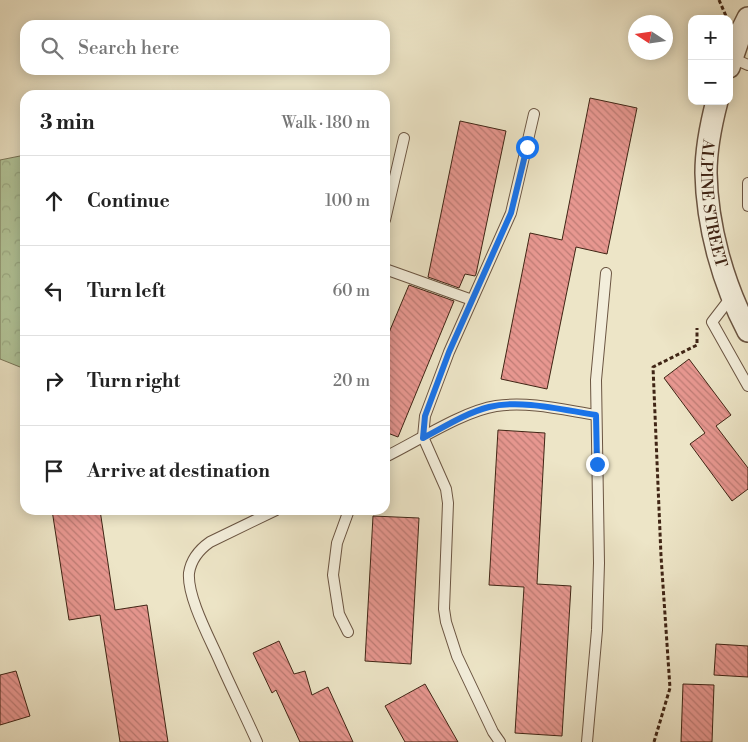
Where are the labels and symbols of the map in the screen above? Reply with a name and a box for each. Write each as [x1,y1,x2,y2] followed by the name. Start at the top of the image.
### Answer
[628,15,673,60] north arrow
[516,136,539,159] route start
[696,137,731,270] street label: ALPINE STREET
[586,453,609,476] route end

